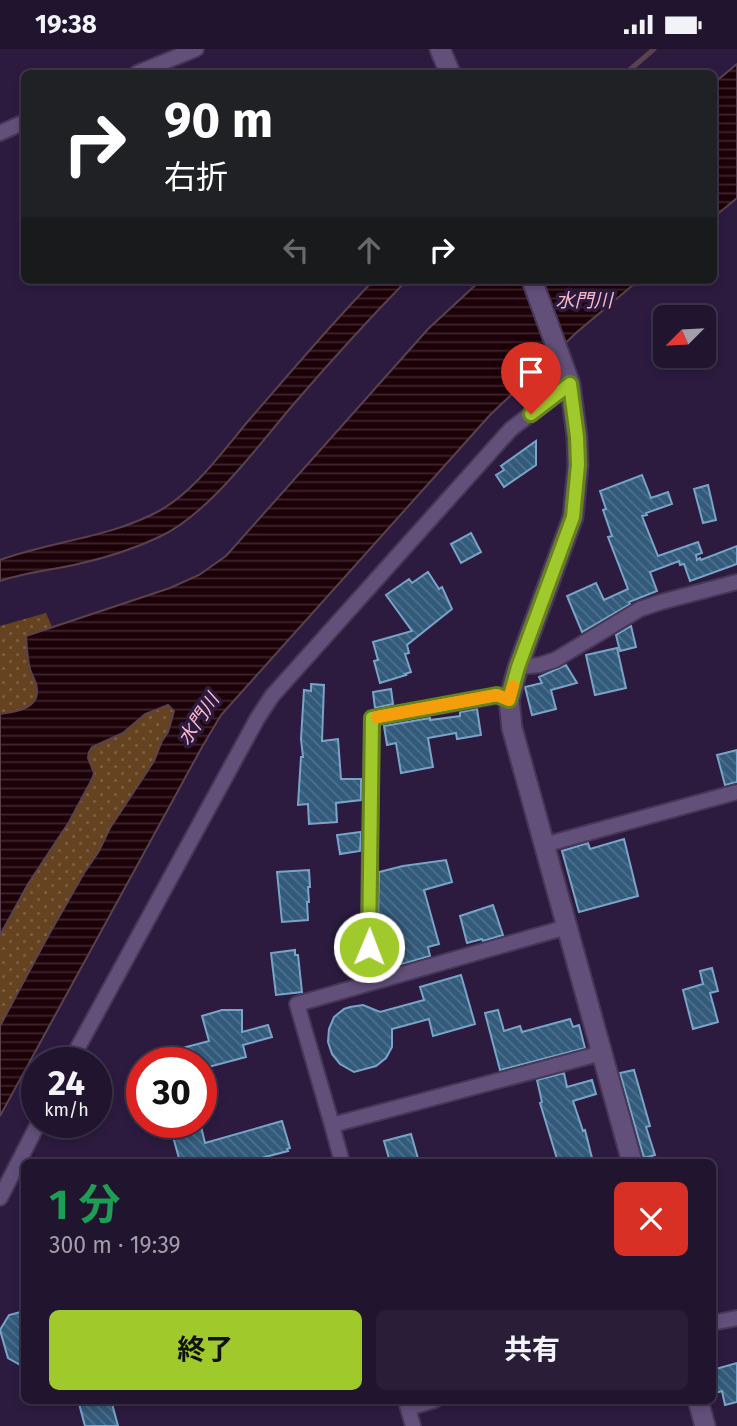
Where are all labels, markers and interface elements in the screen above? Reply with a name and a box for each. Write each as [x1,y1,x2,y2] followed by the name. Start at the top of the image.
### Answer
[35,9,97,40] text: 19:38
[164,91,273,150] text: 90 m
[49,98,140,189] icon: right
[164,158,228,196] text: 右折
[277,231,315,269] icon: left
[350,231,388,269] icon: ahead
[423,231,461,269] icon: right
[555,289,614,312] water label: 水門川
[653,305,716,367] north arrow
[653,305,716,368] map controls
[501,342,561,414] pin
[512,353,550,391] icon: arrive
[173,688,225,749] water label: 水門川
[332,910,406,984] position arrow
[126,1047,217,1138] speed limit sign: 30
[48,1062,85,1104] text: 24
[44,1099,89,1121] text: km/h
[49,1180,120,1230] text: 1 分
[614,1182,688,1256] button: close
[49,1231,181,1259] text: 300 m · 19:39
[49,1310,362,1390] button: 終了
[376,1310,688,1390] button: 共有

